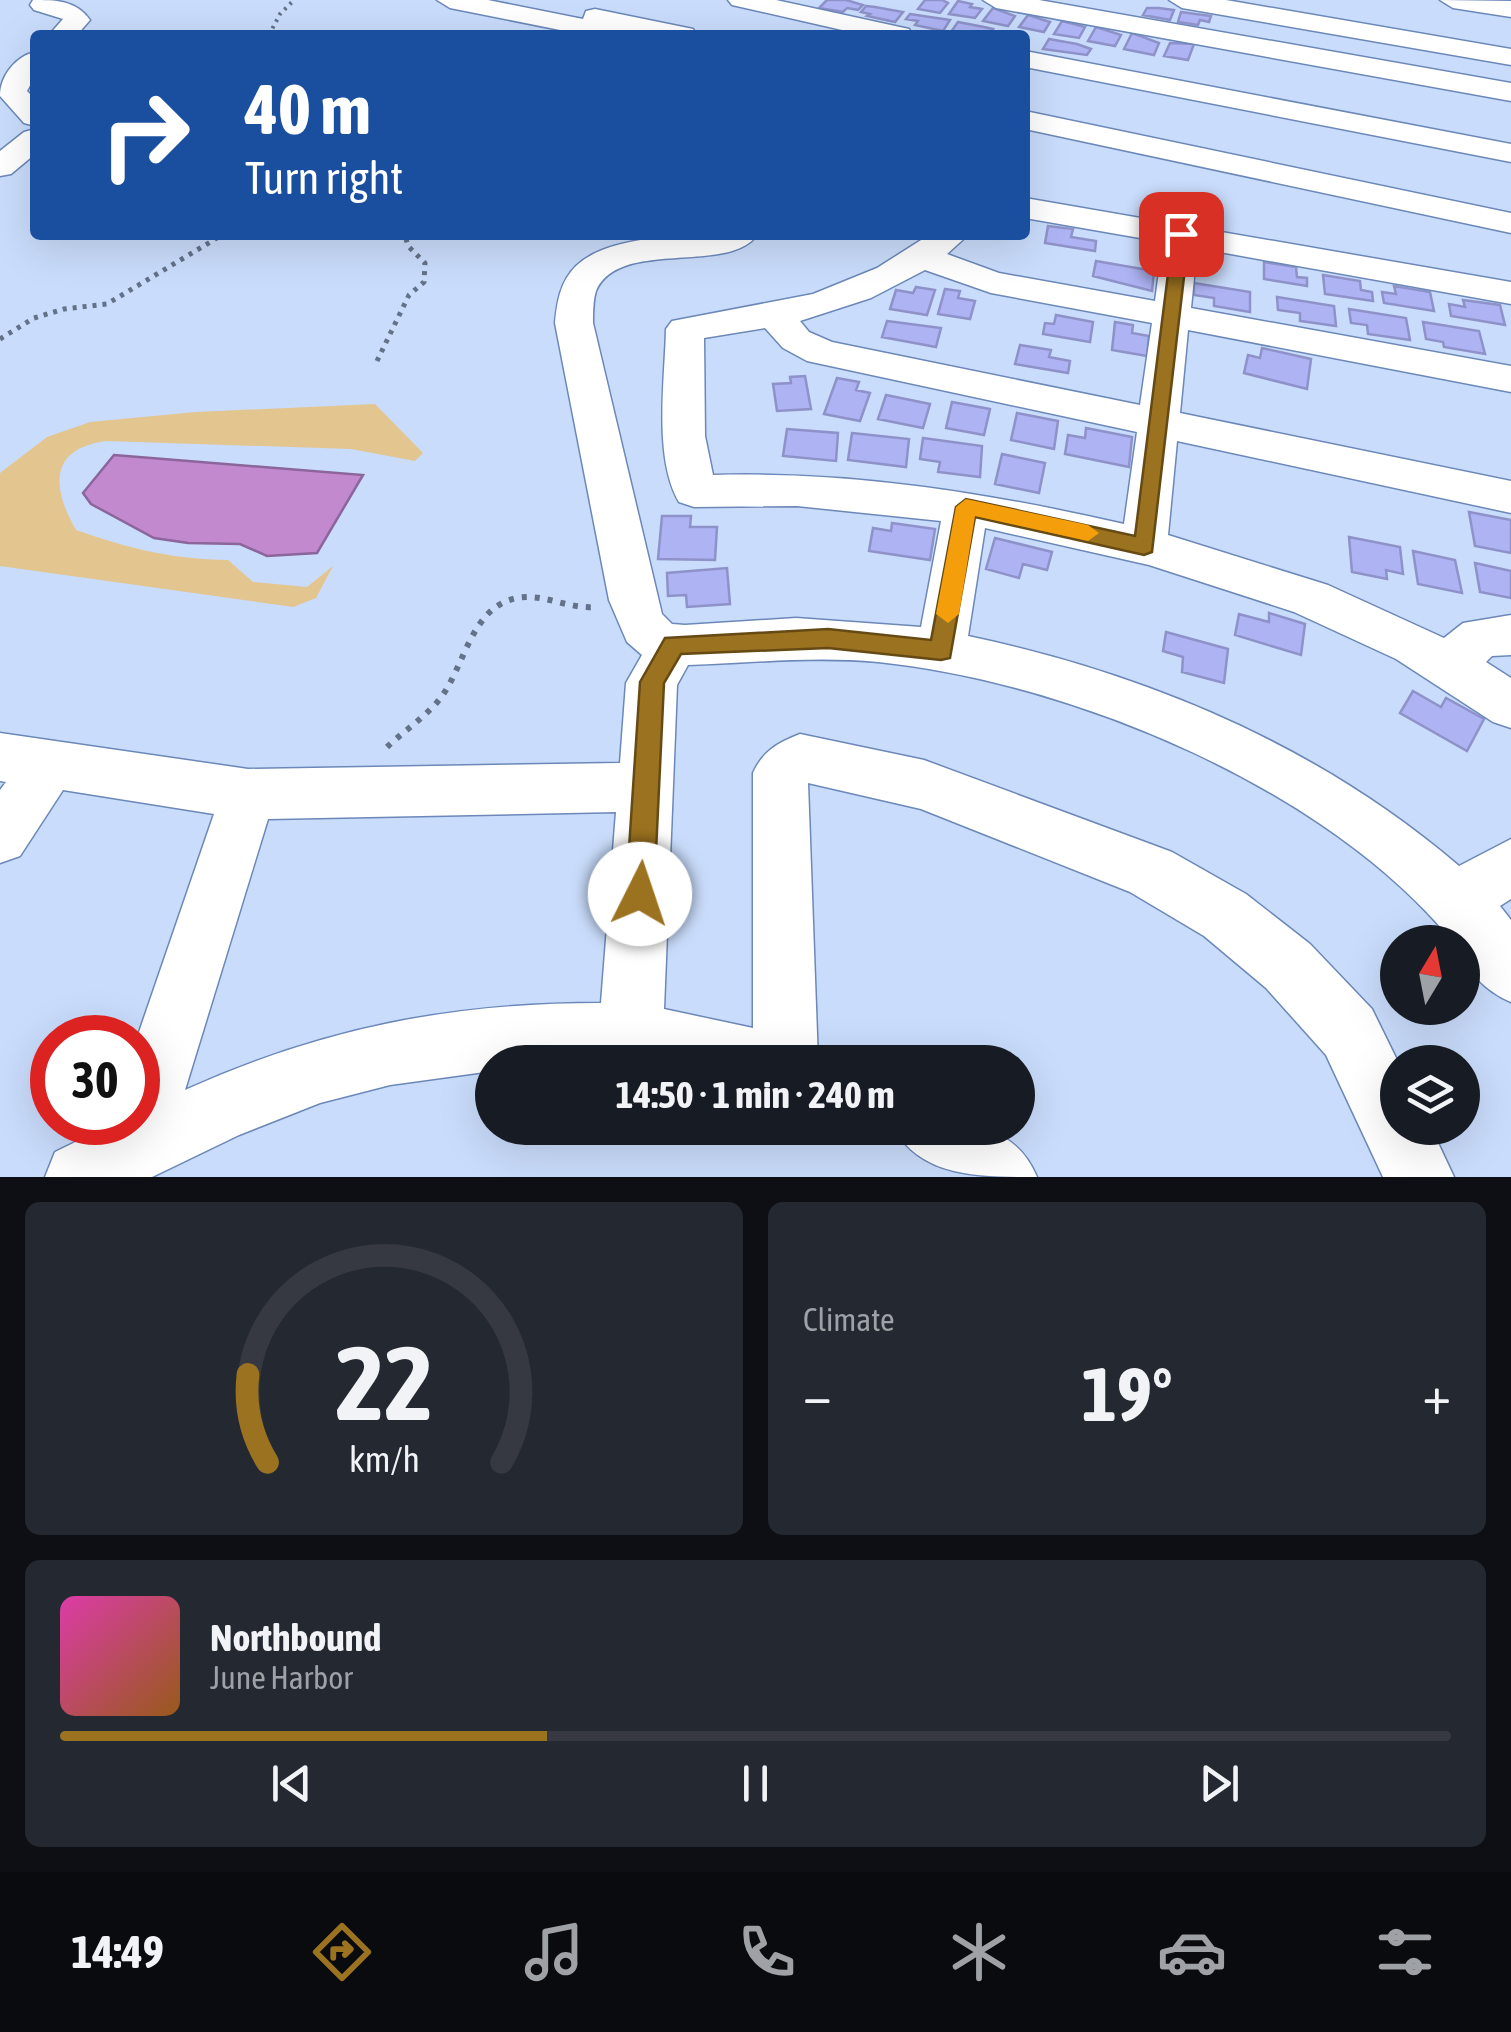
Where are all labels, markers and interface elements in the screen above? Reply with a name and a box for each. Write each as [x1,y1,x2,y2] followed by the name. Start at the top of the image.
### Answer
[245,69,371,149] text: 40 m
[80,70,210,200] icon: right
[245,152,403,204] text: Turn right
[1139,192,1224,277] pin
[1154,207,1209,262] icon: arrive
[588,842,692,946] position arrow
[1380,925,1480,1025] north arrow
[1380,925,1480,1145] map controls
[30,1015,160,1145] speed limit sign: 30
[1380,1045,1480,1145] button: layers
[615,1073,895,1116] text: 14:50 · 1 min · 240 m
[803,1301,895,1338] text: Climate
[335,1323,433,1442] text: 22
[1081,1351,1173,1437] text: 19°
[803,1363,832,1426] text: −
[1422,1363,1451,1426] text: +
[349,1439,419,1480] text: km/h
[210,1616,381,1659] text: Northbound
[210,1659,353,1696] text: June Harbor
[264,1756,319,1811] icon: previous
[728,1756,783,1811] icon: pause
[1192,1756,1247,1811] icon: next
[307,1917,377,1987] icon: directions
[519,1917,589,1987] icon: music
[732,1917,802,1987] icon: phone
[944,1917,1014,1987] icon: climate
[1157,1917,1227,1987] icon: car
[1370,1917,1440,1987] icon: filters
[71,1926,164,1978] text: 14:49

